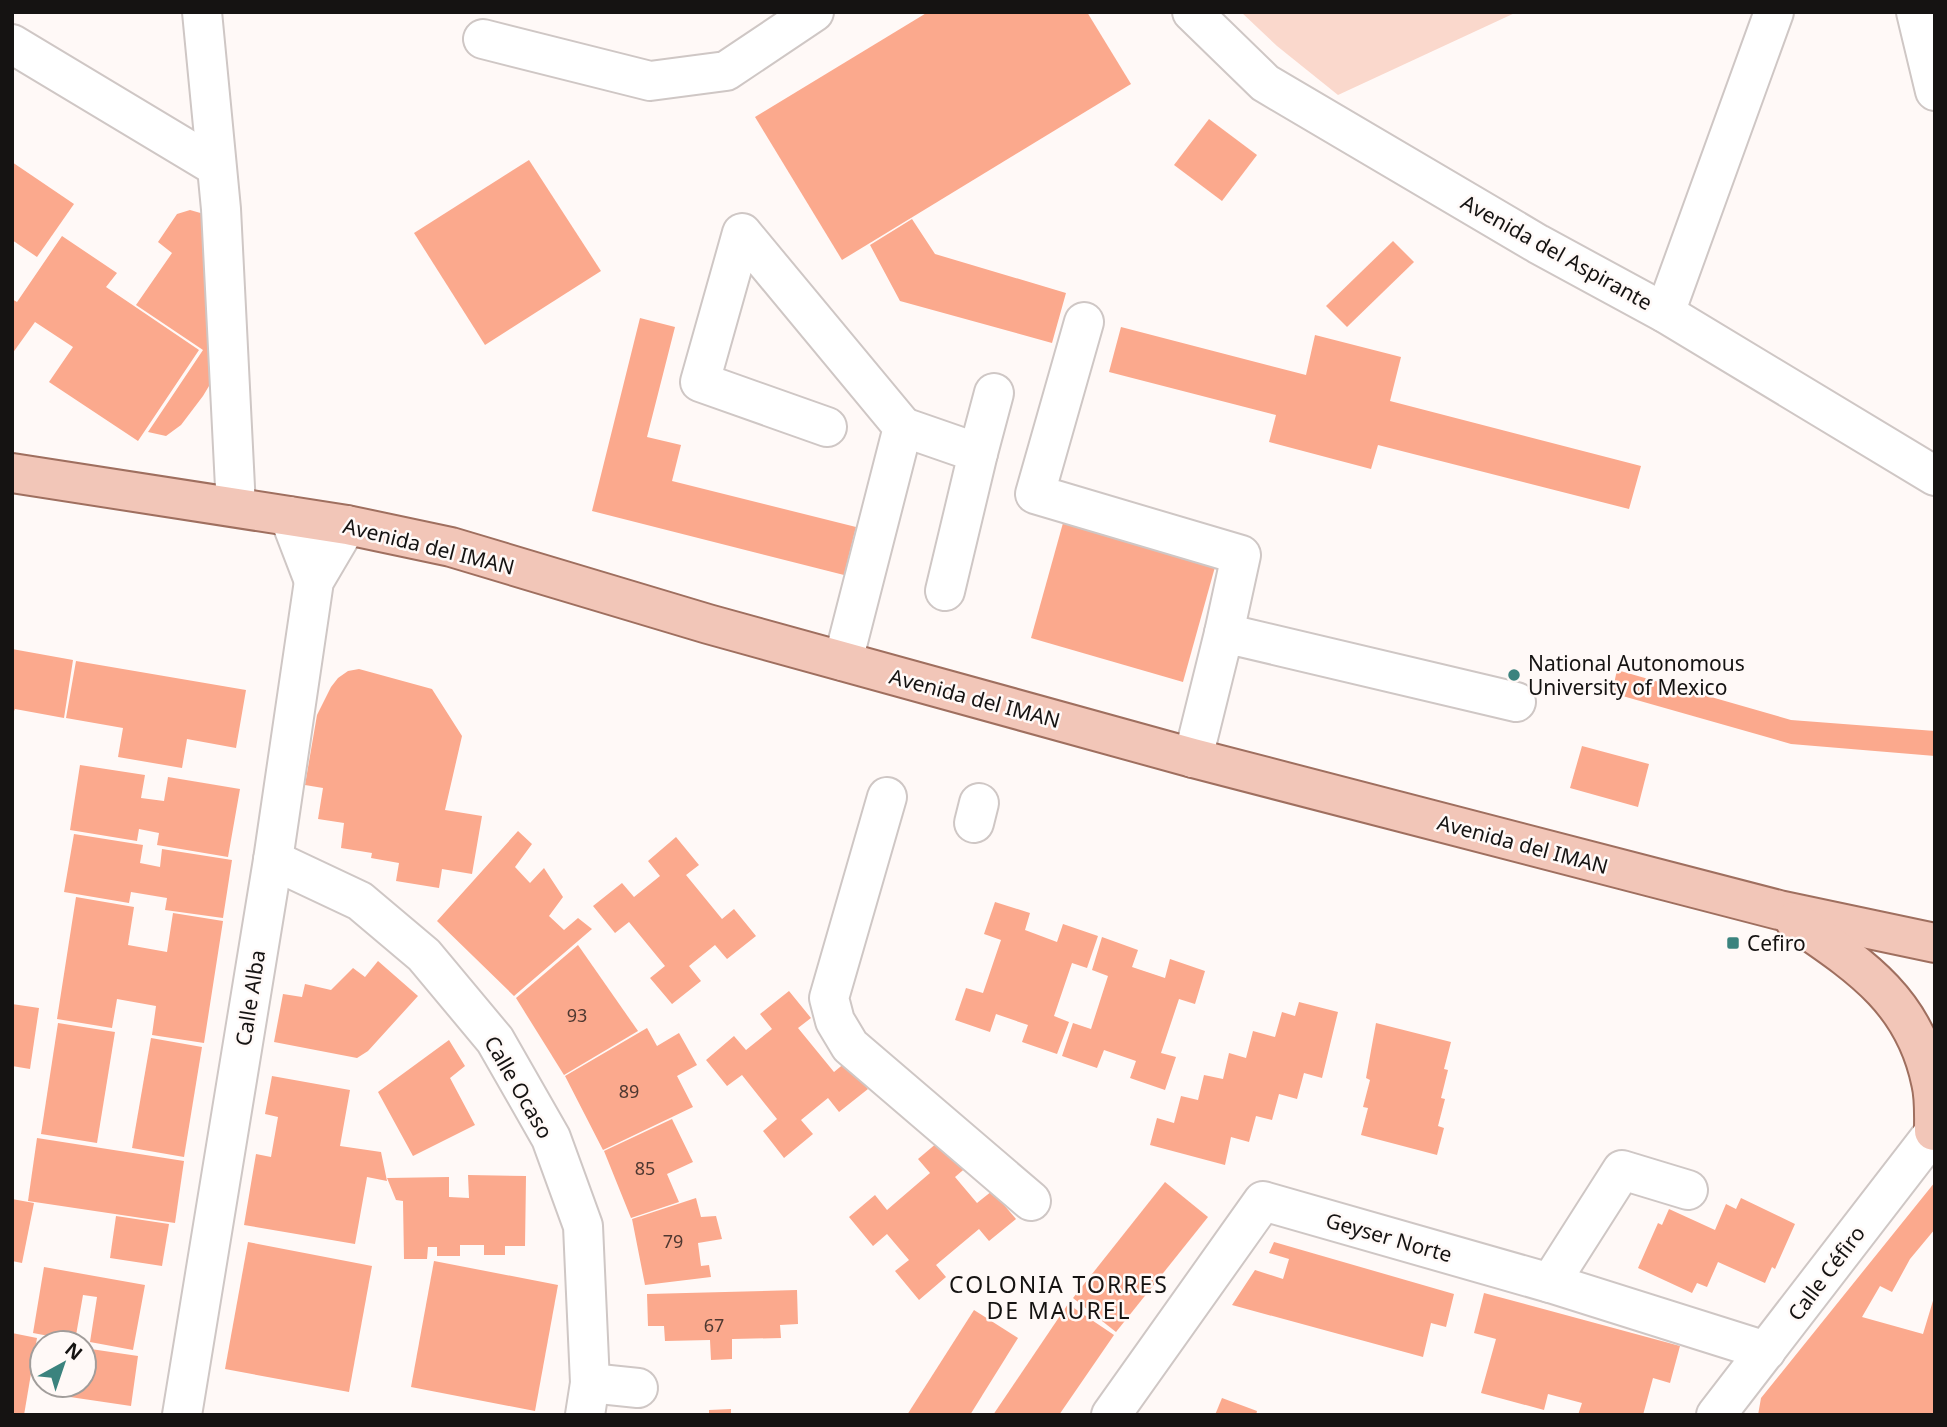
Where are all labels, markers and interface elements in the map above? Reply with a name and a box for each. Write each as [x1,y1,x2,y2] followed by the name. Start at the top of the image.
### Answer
[1456,188,1658,316] street label: Avenida del Aspirante
[340,511,518,581] street label: Avenida del IMAN
[1528,649,1745,701] place label: National Autonomous University of Mexico
[887,662,1063,734] street label: Avenida del IMAN
[1506,667,1522,683] marker: National Autonomous University of Mexico
[1435,808,1611,880] street label: Avenida del IMAN
[1747,929,1806,957] place label: Cefiro
[1725,935,1741,951] marker: Cefiro
[229,948,271,1048] street label: Calle Alba
[567,1003,587,1027] house number: 93
[478,1031,560,1143] street label: Calle Ocaso
[619,1079,639,1103] house number: 89
[635,1156,655,1180] house number: 85
[1323,1206,1455,1268] street label: Geyser Norte
[1781,1220,1871,1326] street label: Calle Céfiro
[663,1229,683,1253] house number: 79
[949,1268,1169,1326] district label: COLONIA TORRES DE MAUREL
[704,1313,724,1337] house number: 67
[28,1329,98,1399] north arrow
[60,1336,88,1366] text: N

